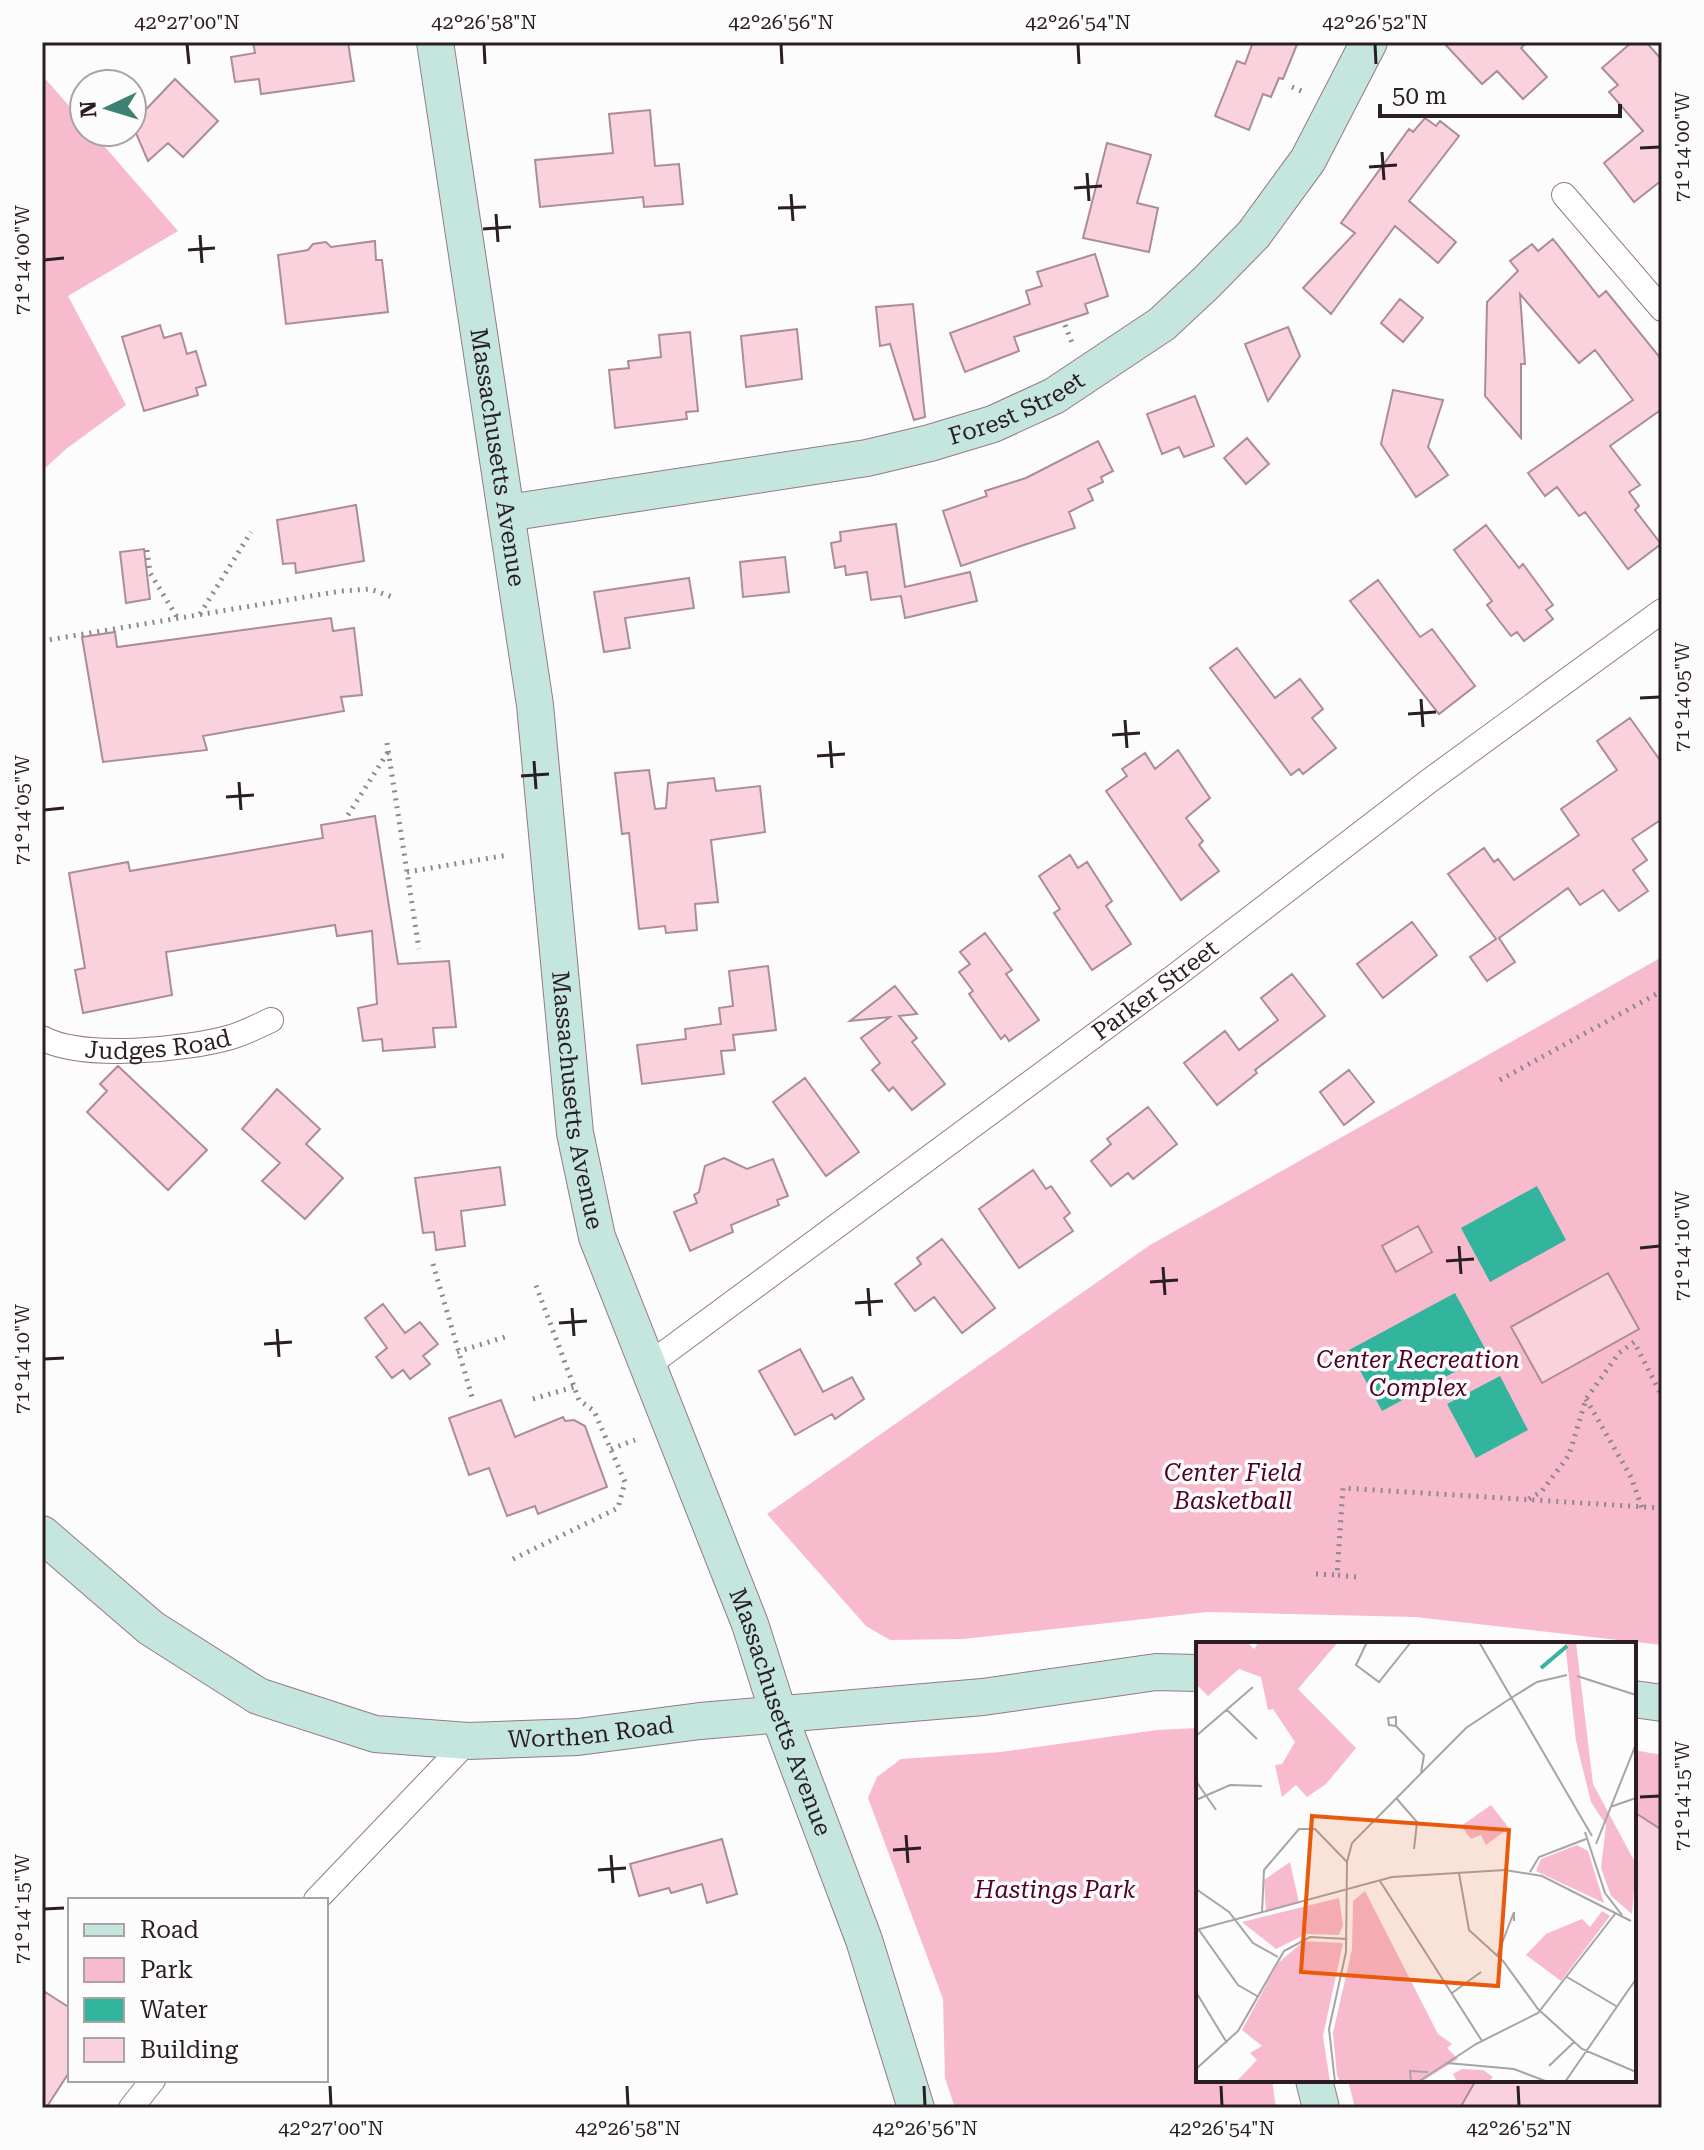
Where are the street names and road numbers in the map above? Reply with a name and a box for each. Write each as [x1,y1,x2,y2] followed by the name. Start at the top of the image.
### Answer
[464,326,531,588] street label: Massachusetts Avenue
[945,366,1089,451] street label: Forest Street
[1087,934,1224,1046] street label: Parker Street
[546,970,609,1232] street label: Massachusetts Avenue
[84,1024,234,1065] street label: Judges Road
[723,1584,837,1840] street label: Massachusetts Avenue
[507,1711,675,1754] street label: Worthen Road

